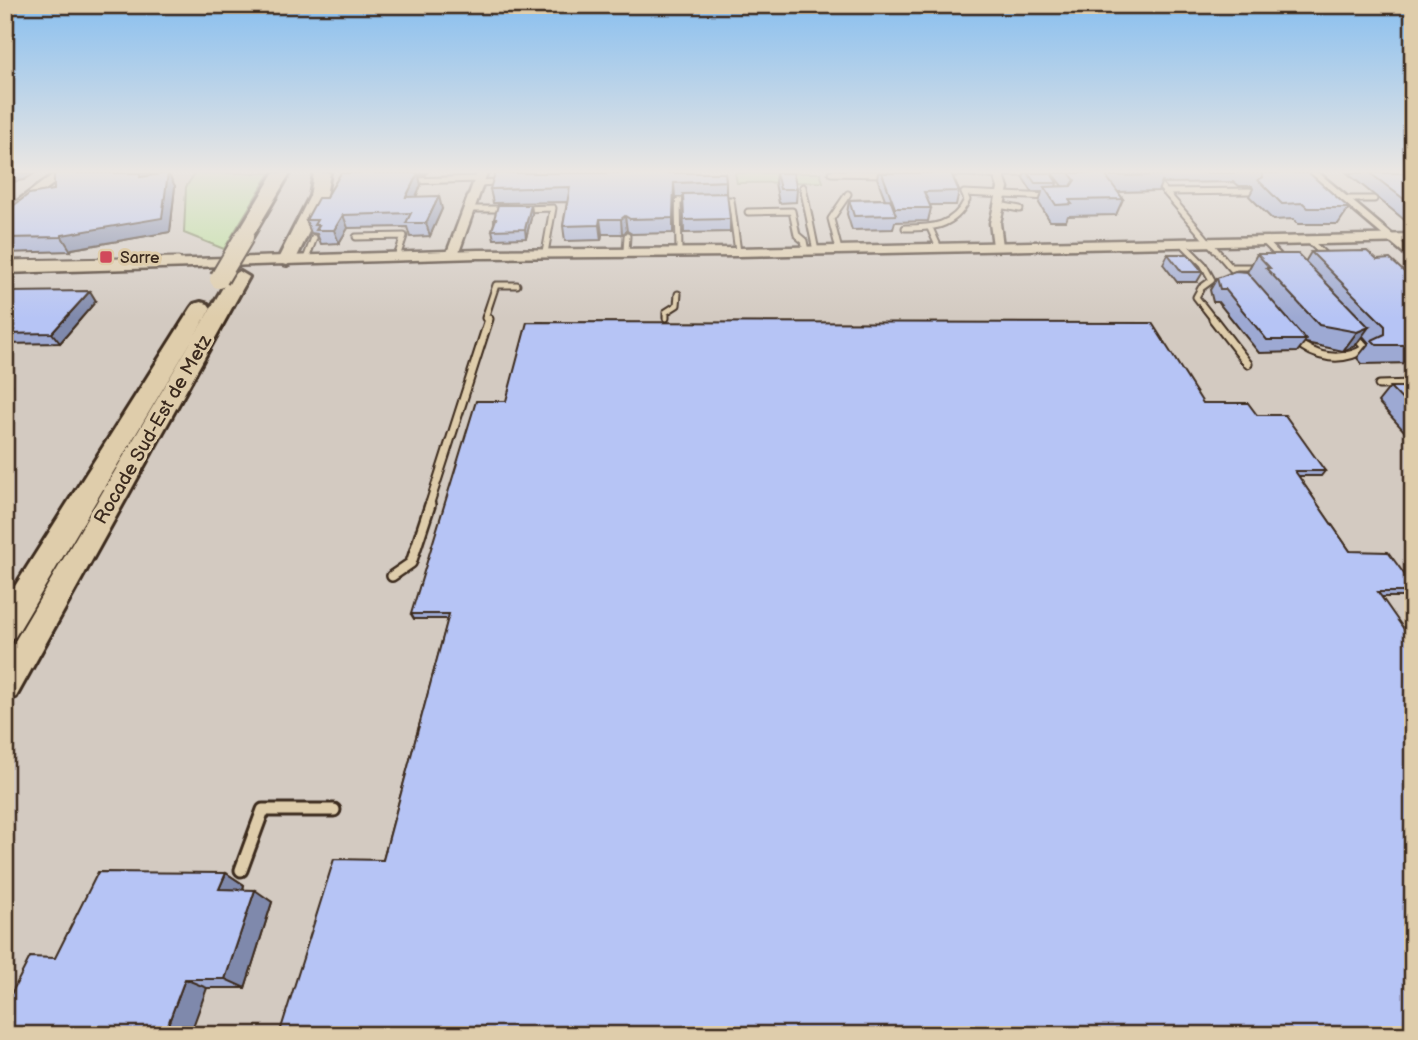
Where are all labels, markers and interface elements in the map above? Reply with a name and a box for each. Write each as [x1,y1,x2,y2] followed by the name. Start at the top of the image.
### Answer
[98,249,114,265] marker: Sarre
[120,249,160,268] place label: Sarre
[90,330,217,528] street label: Rocade Sud-Est de Metz

